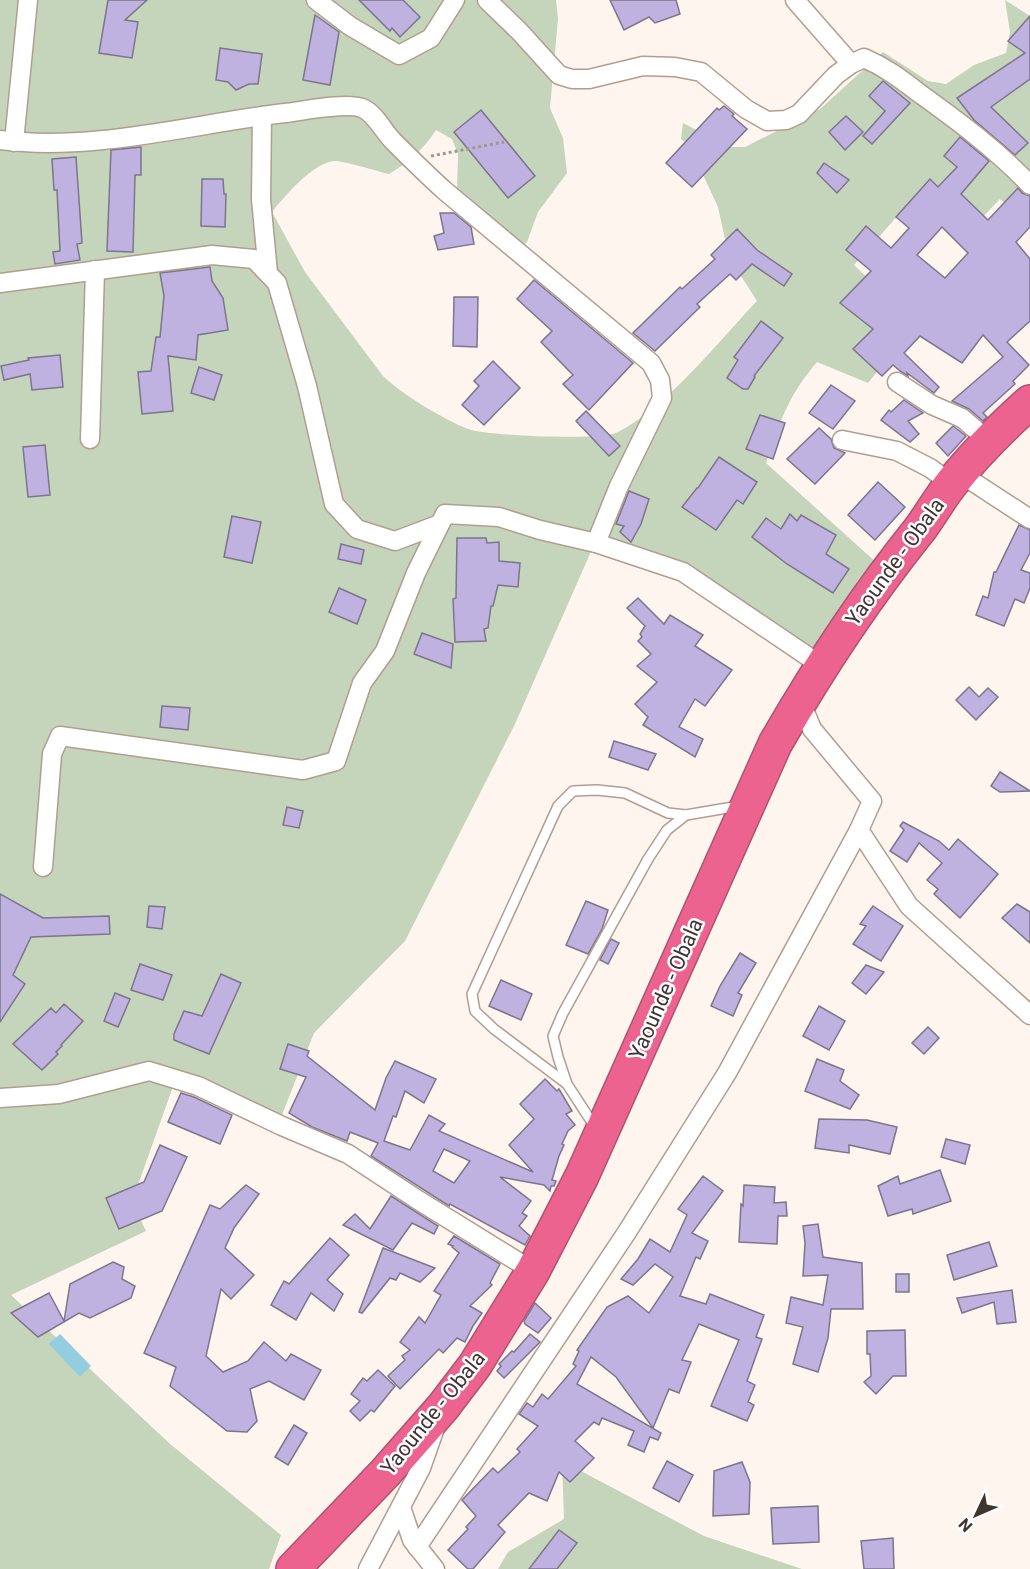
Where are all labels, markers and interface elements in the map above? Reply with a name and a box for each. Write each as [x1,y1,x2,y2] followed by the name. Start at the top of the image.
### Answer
[841,494,949,630] street label: Yaounde - Obala
[624,915,708,1063] street label: Yaounde - Obala
[376,1346,490,1480] street label: Yaounde - Obala
[946,1485,1006,1545] north arrow
[955,1514,976,1536] text: N

